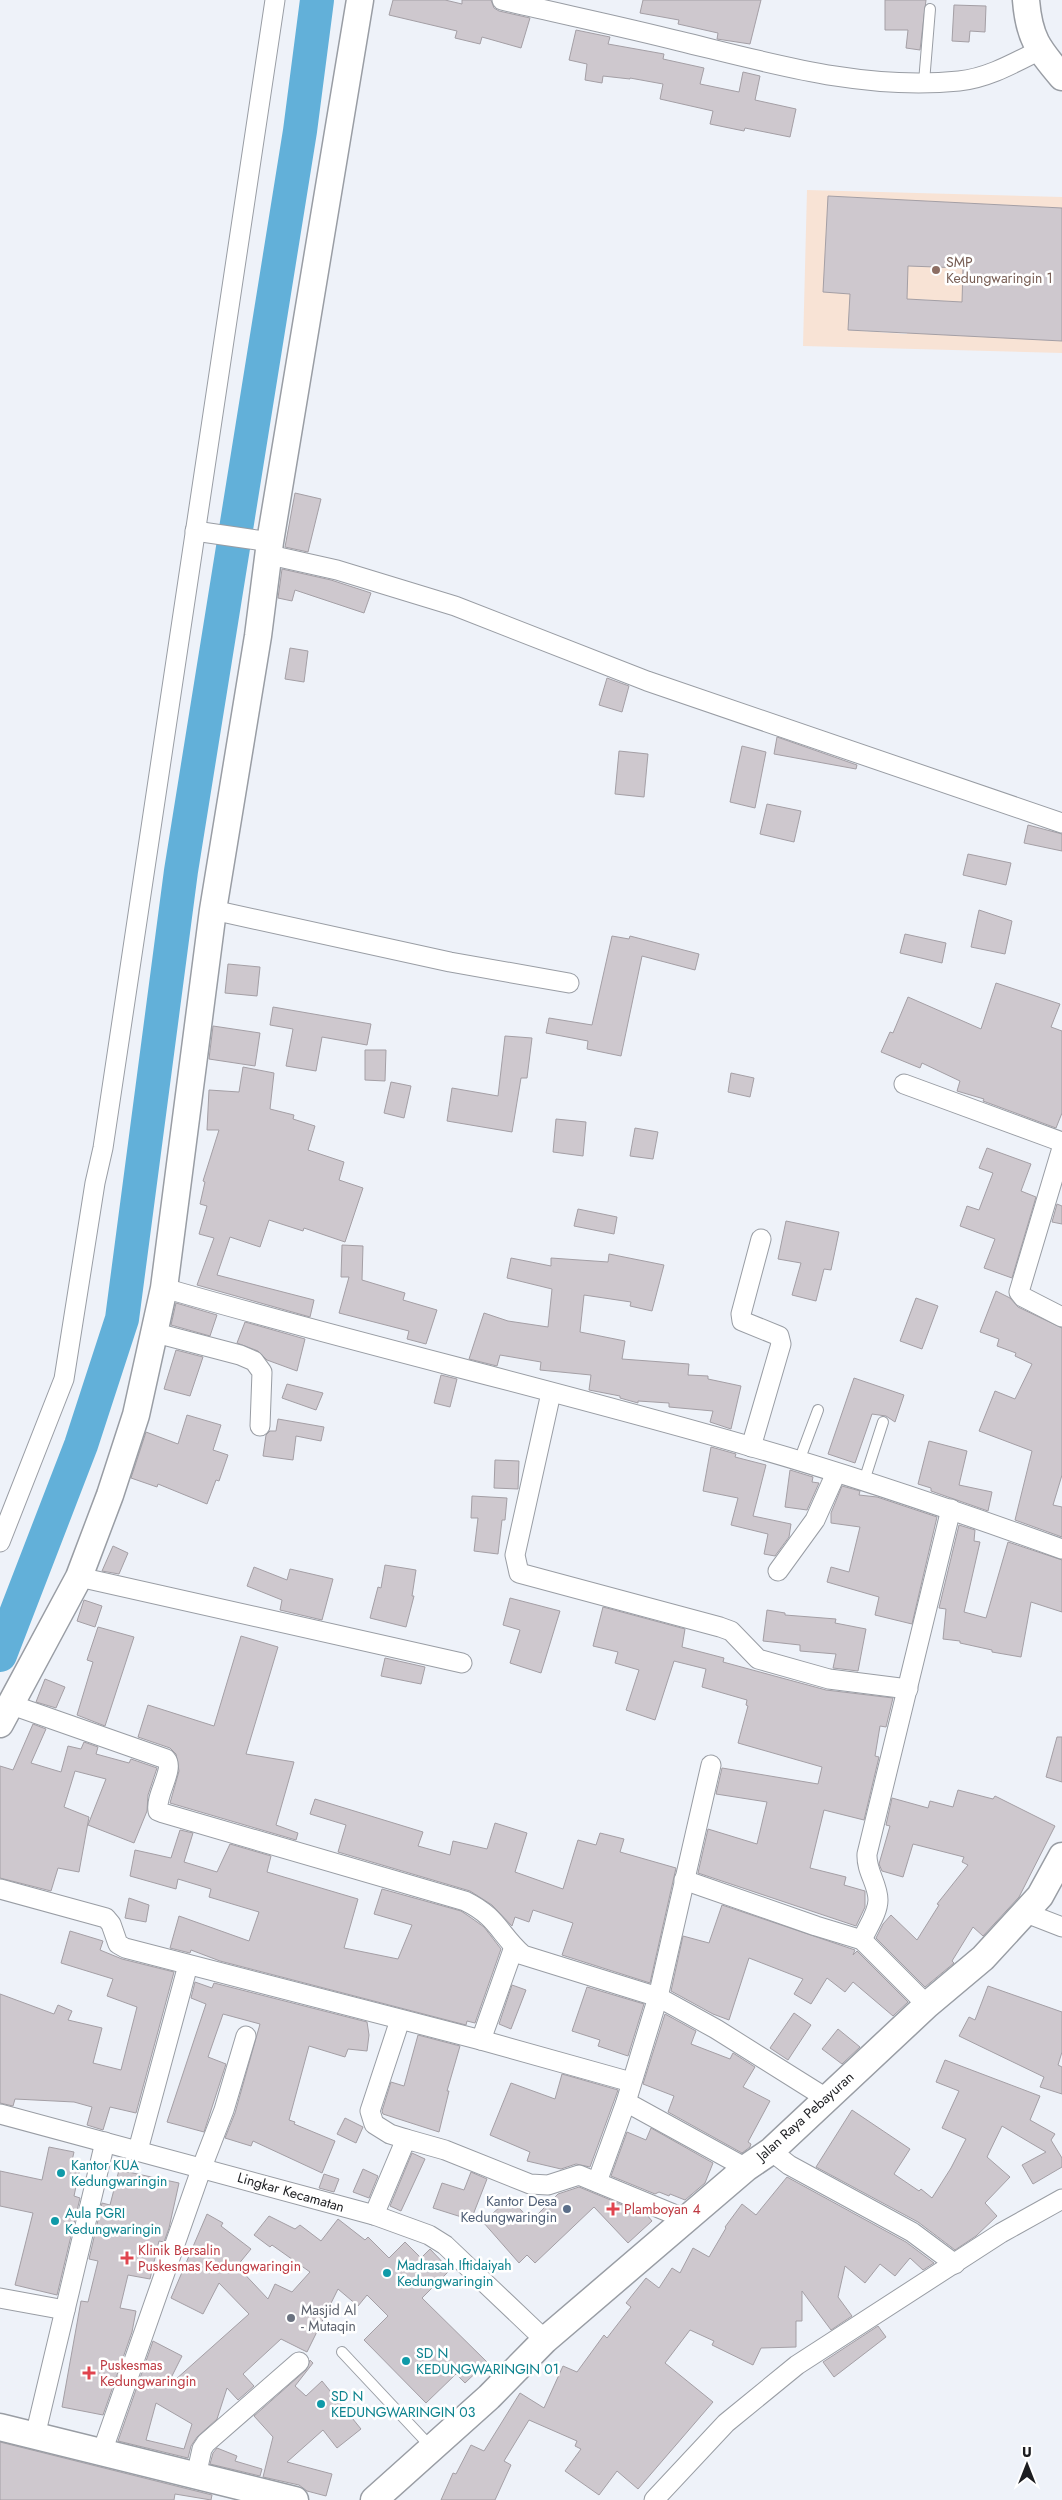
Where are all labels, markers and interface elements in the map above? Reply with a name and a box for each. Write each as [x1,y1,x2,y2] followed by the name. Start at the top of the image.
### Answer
[946,252,1053,288] place label: SMP Kedungwaringin 1
[930,264,942,276] marker: SMP Kedungwaringin 1
[750,2067,858,2166] street label: Jalan Raya Pebayuran
[71,2155,167,2191] place label: Kantor KUA Kedungwaringin
[55,2167,67,2179] marker: Kantor KUA Kedungwaringin
[235,2167,347,2217] street label: Lingkar Kecamatan
[461,2191,557,2227] place label: Kantor Desa Kedungwaringin
[624,2199,701,2219] place label: Plamboyan 4
[606,2202,620,2216] marker: Plamboyan 4
[65,2203,161,2239] place label: Aula PGRI Kedungwaringin
[561,2203,573,2215] marker: Kantor Desa Kedungwaringin
[49,2215,61,2227] marker: Aula PGRI Kedungwaringin
[138,2240,301,2276] place label: Klinik Bersalin Puskesmas Kedungwaringin
[120,2251,134,2265] marker: Klinik Bersalin Puskesmas Kedungwaringin
[397,2255,512,2291] place label: Madrasah Iftidaiyah Kedungwaringin
[381,2267,393,2279] marker: Madrasah Iftidaiyah Kedungwaringin
[301,2300,357,2336] place label: Masjid Al - Mutaqin
[285,2312,297,2324] marker: Masjid Al - Mutaqin
[416,2343,559,2379] place label: SD N KEDUNGWARINGIN 01
[100,2355,196,2391] place label: Puskesmas Kedungwaringin
[400,2355,412,2367] marker: SD N KEDUNGWARINGIN 01
[82,2366,96,2380] marker: Puskesmas Kedungwaringin
[331,2386,476,2422] place label: SD N KEDUNGWARINGIN 03
[315,2398,327,2410] marker: SD N KEDUNGWARINGIN 03
[1002,2440,1052,2490] north arrow
[1022,2442,1032,2462] text: U

